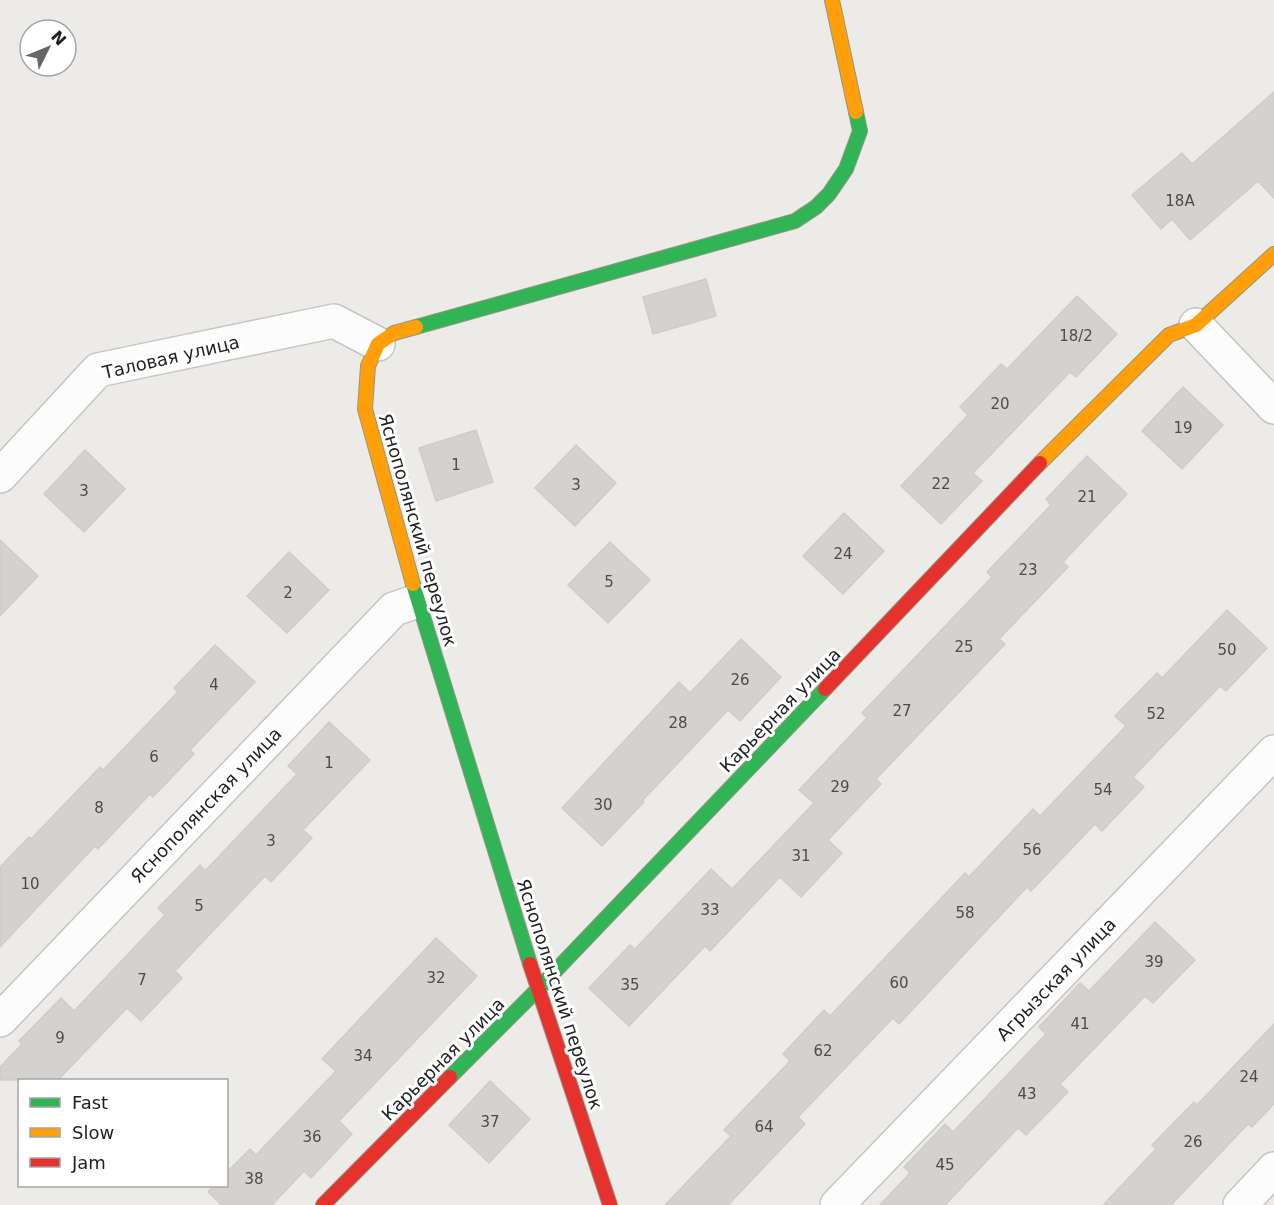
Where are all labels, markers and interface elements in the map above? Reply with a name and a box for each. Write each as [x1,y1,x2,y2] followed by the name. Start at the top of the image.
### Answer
[18,18,78,78] north arrow
[47,27,70,49] text: N
[1165,192,1195,210] house number: 18А
[1059,327,1093,345] house number: 18/2
[100,331,242,383] street label: Таловая улица
[990,395,1010,413] house number: 20
[375,411,461,649] street label: Яснополянский переулок
[1173,419,1193,437] house number: 19
[451,456,461,474] house number: 1
[931,475,951,493] house number: 22
[571,476,581,494] house number: 3
[79,482,89,500] house number: 3
[1077,488,1097,506] house number: 21
[833,545,853,563] house number: 24
[1018,561,1038,579] house number: 23
[604,573,614,591] house number: 5
[283,584,293,602] house number: 2
[954,638,974,656] house number: 25
[1217,641,1237,659] house number: 50
[715,643,845,777] street label: Карьерная улица
[730,671,750,689] house number: 26
[209,676,219,694] house number: 4
[892,702,912,720] house number: 27
[1146,705,1166,723] house number: 52
[668,714,688,732] house number: 28
[126,723,286,887] street label: Яснополянская улица
[149,748,159,766] house number: 6
[324,754,334,772] house number: 1
[830,778,850,796] house number: 29
[1093,781,1113,799] house number: 54
[593,796,613,814] house number: 30
[94,799,104,817] house number: 8
[266,832,276,850] house number: 3
[1022,841,1042,859] house number: 56
[791,847,811,865] house number: 31
[20,875,40,893] house number: 10
[513,876,607,1112] street label: Яснополянский переулок
[194,897,204,915] house number: 5
[700,901,720,919] house number: 33
[955,904,975,922] house number: 58
[992,913,1120,1045] street label: Агрызская улица
[1144,953,1164,971] house number: 39
[426,969,446,987] house number: 32
[137,971,147,989] house number: 7
[889,974,909,992] house number: 60
[620,976,640,994] house number: 35
[377,993,509,1125] street label: Карьерная улица
[1070,1015,1090,1033] house number: 41
[55,1029,65,1047] house number: 9
[813,1042,833,1060] house number: 62
[353,1047,373,1065] house number: 34
[1239,1068,1259,1086] house number: 24
[18,1079,228,1187] legend
[1017,1085,1037,1103] house number: 43
[72,1092,108,1113] text: Fast
[480,1113,500,1131] house number: 37
[754,1118,774,1136] house number: 64
[72,1122,114,1143] text: Slow
[302,1128,322,1146] house number: 36
[1183,1133,1203,1151] house number: 26
[71,1152,106,1173] text: Jam
[935,1156,955,1174] house number: 45
[244,1170,264,1188] house number: 38

